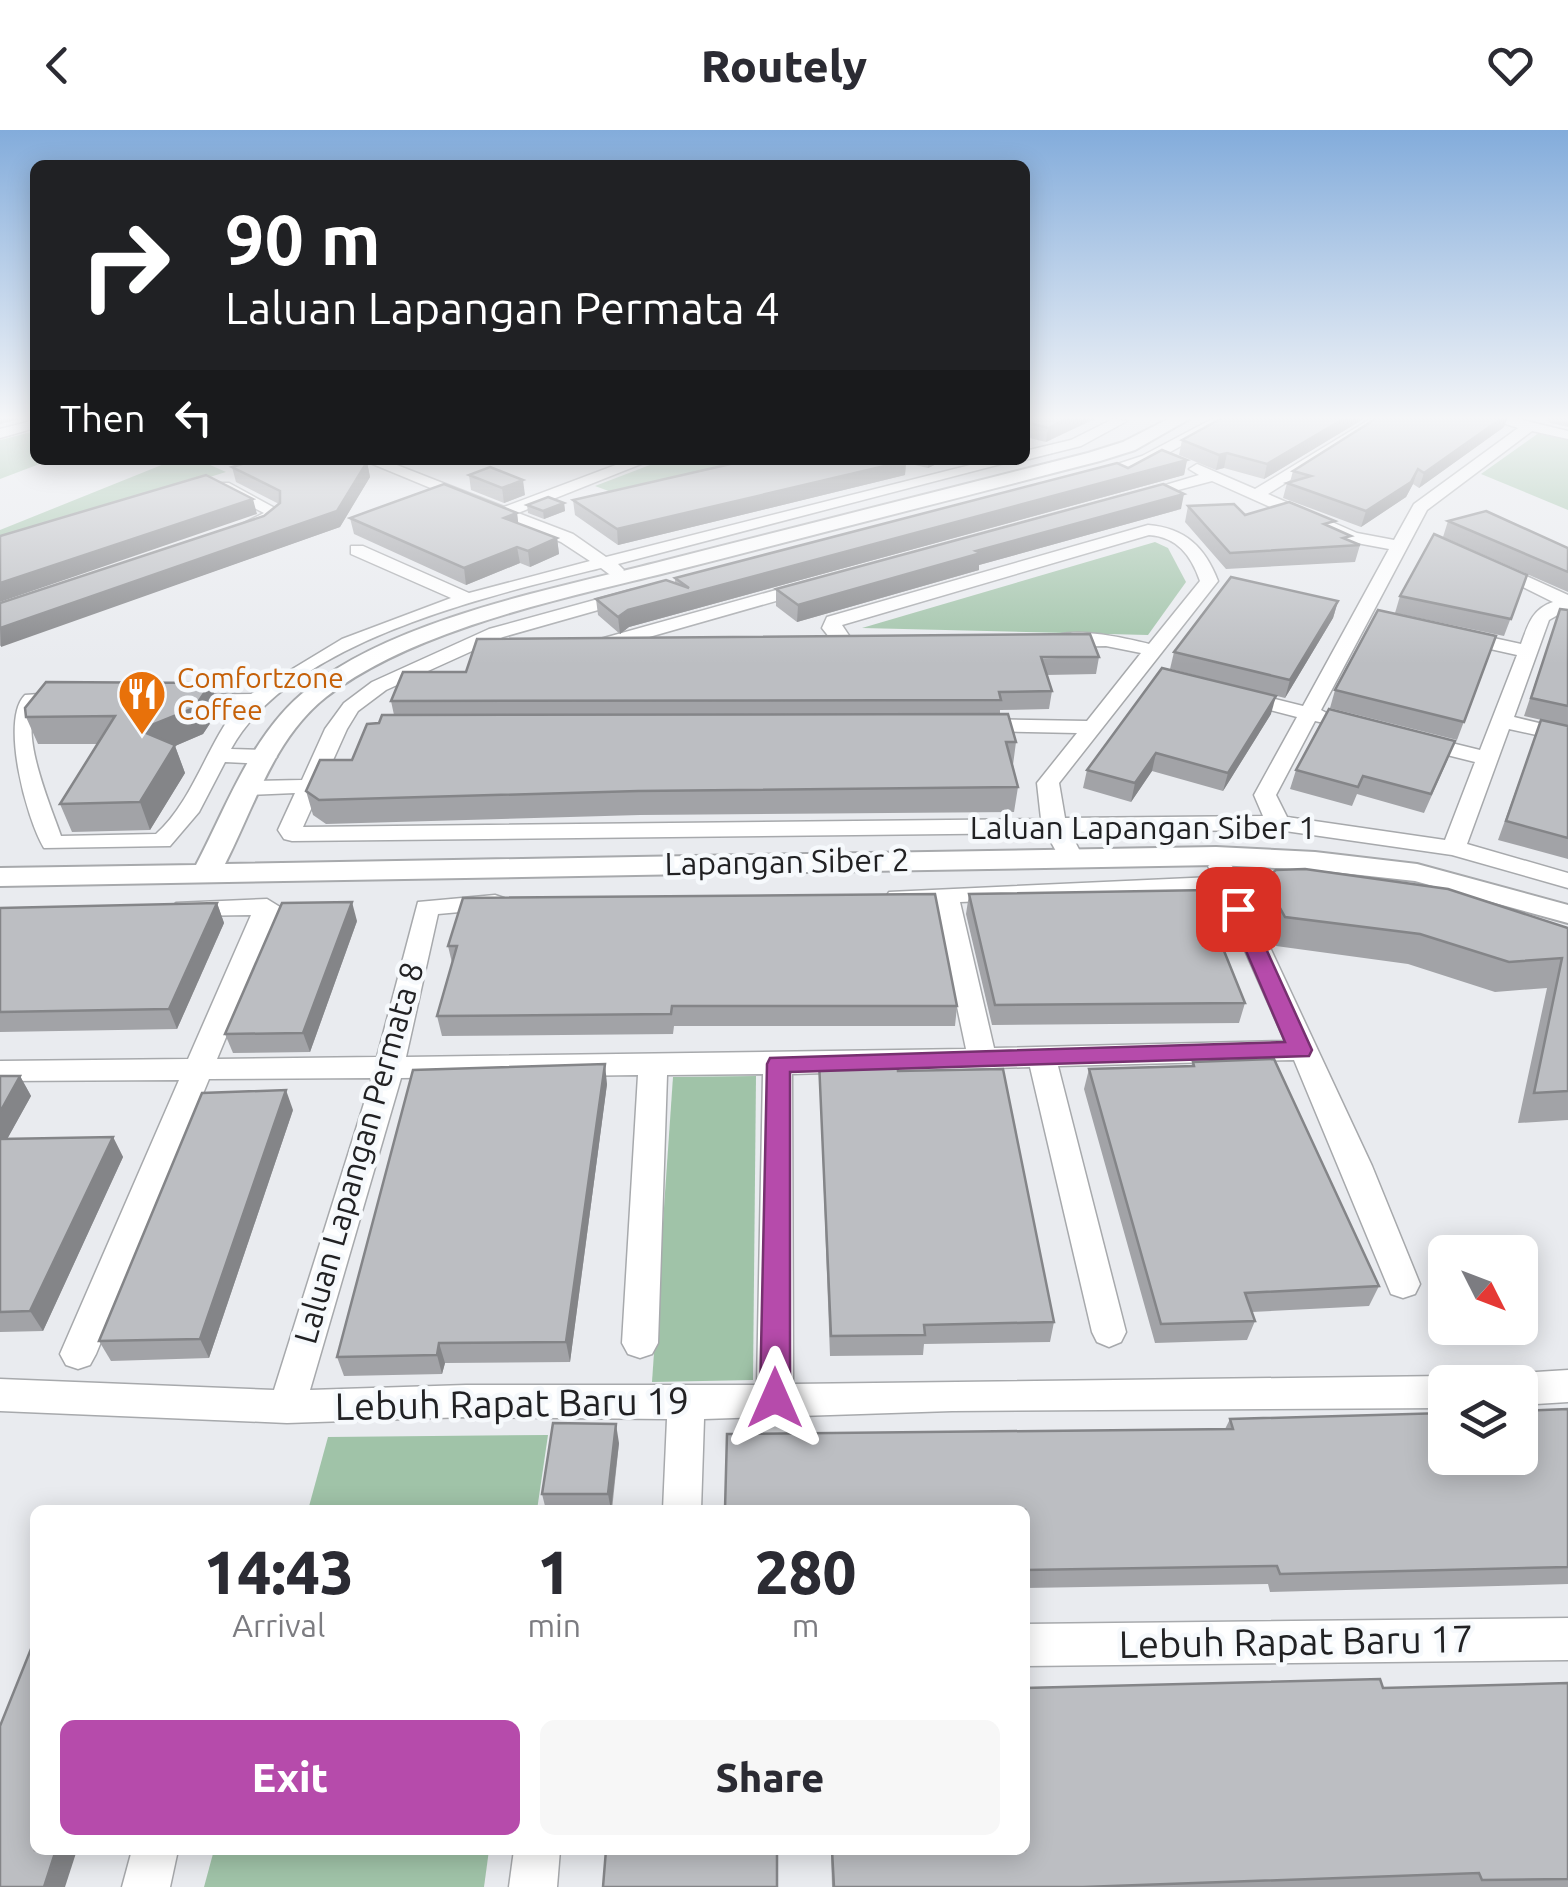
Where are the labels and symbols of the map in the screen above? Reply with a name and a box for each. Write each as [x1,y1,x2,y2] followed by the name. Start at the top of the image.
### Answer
[177,662,344,725] place label: Comfortzone Coffee
[116,668,168,736] restaurant icon: Comfortzone Coffee
[970,809,1316,845] street label: Laluan Lapangan Siber 1
[664,841,910,881] street label: Lapangan Siber 2
[1196,867,1281,952] pin
[286,958,430,1347] street label: Laluan Lapangan Permata 8
[1428,1235,1538,1345] north arrow
[723,1346,827,1450] position arrow
[334,1379,690,1427] street label: Lebuh Rapat Baru 19
[1118,1617,1474,1665] street label: Lebuh Rapat Baru 17

